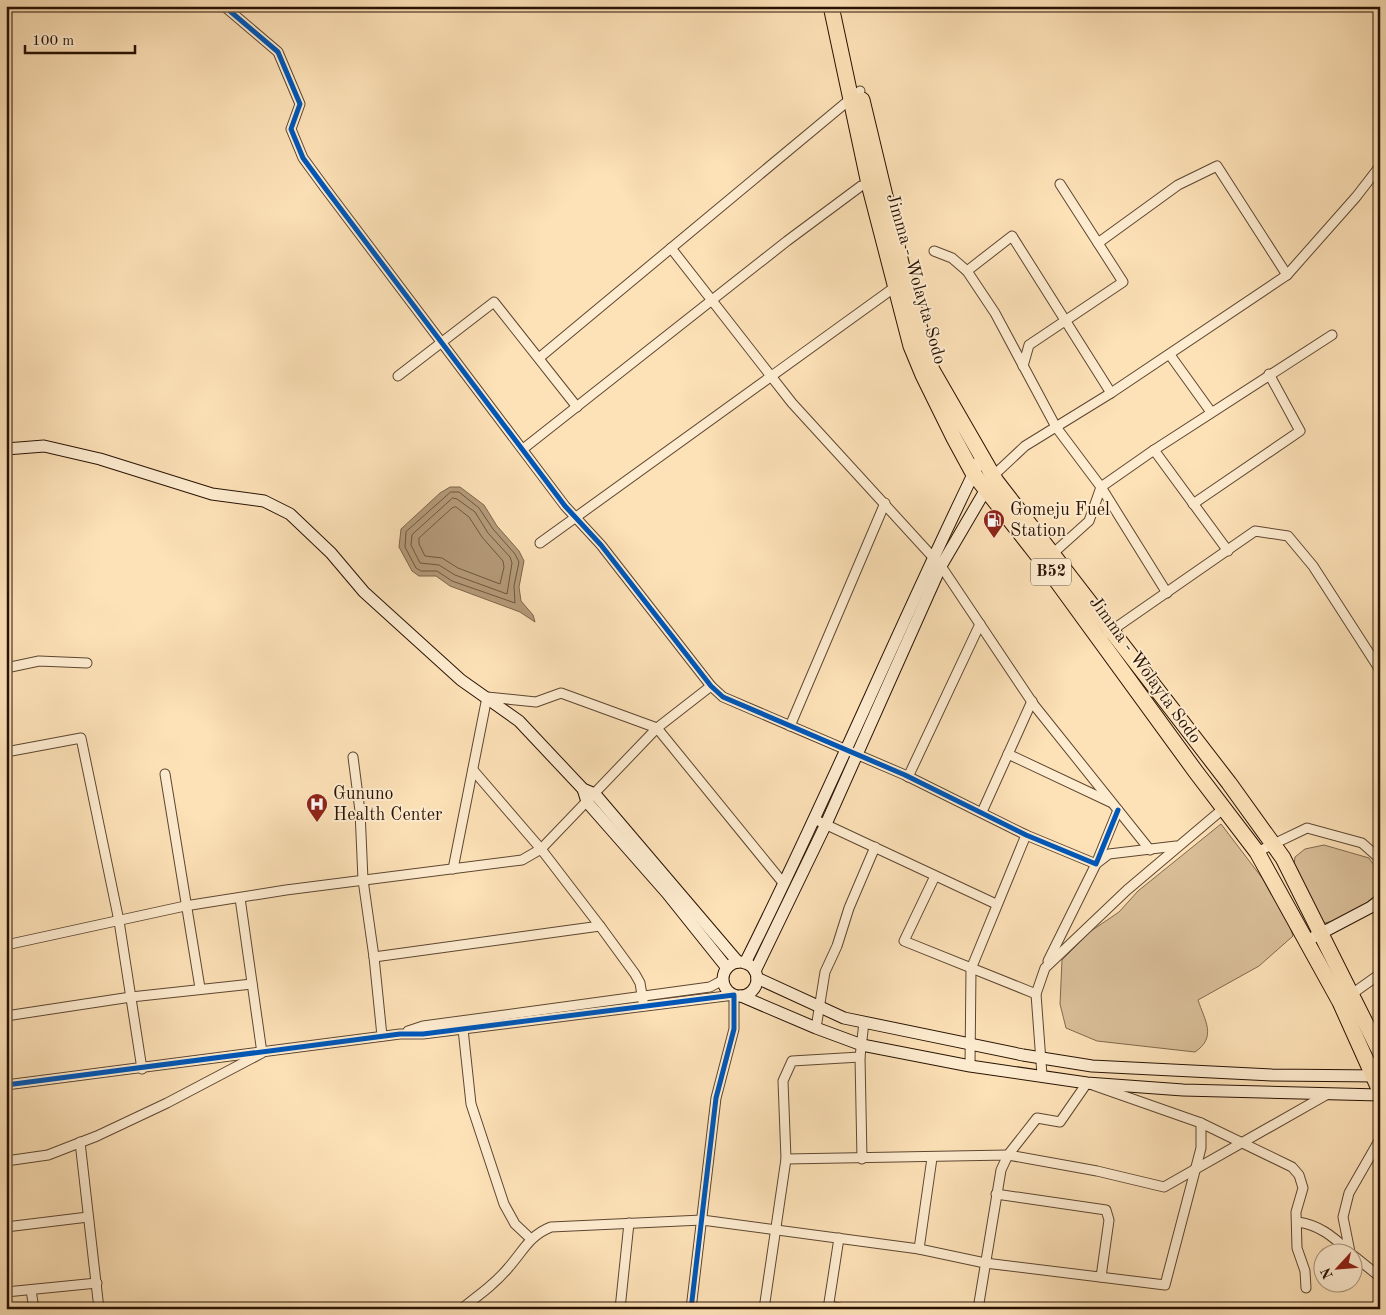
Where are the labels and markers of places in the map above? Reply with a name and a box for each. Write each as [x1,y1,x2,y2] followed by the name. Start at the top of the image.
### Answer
[1010,501,1110,540] place label: Gomeju Fuel Station
[982,508,1006,539] fuel station icon: Gomeju Fuel Station
[333,785,443,824] place label: Gununo Health Center
[305,792,329,823] hospital icon: Gununo Health Center

